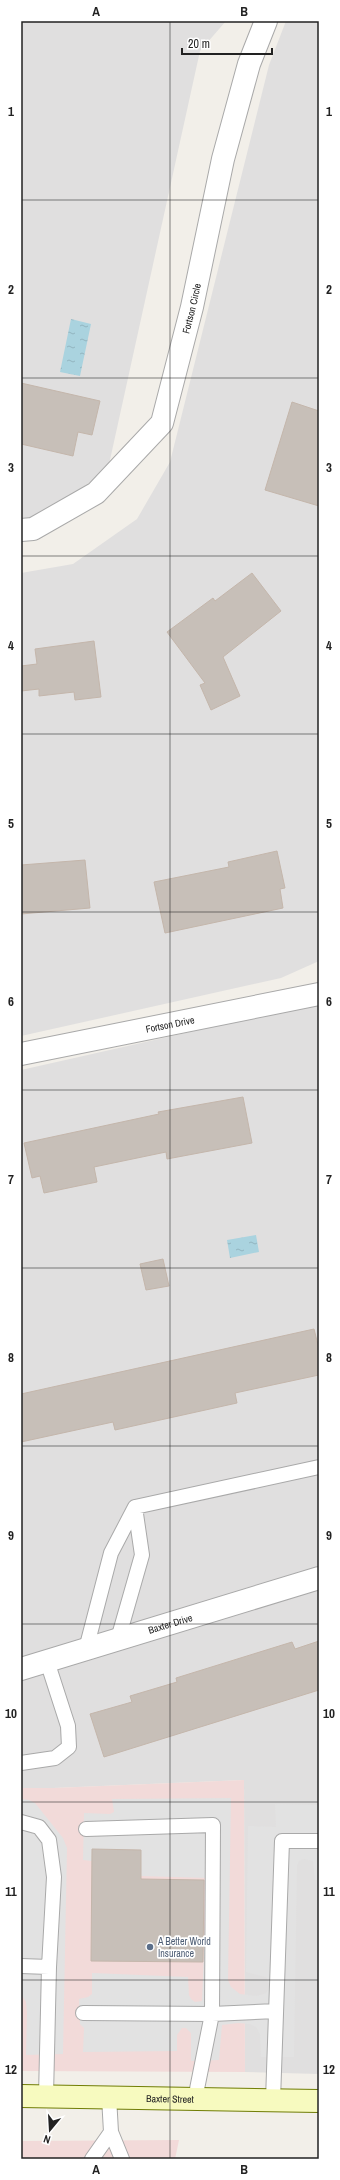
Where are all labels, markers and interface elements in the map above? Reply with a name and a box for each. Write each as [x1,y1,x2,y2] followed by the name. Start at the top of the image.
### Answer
[92,3,100,20] text: A
[240,3,248,20] text: B
[182,30,272,56] scale bar
[188,36,210,52] text: 20 m
[8,103,14,120] text: 1
[326,103,332,120] text: 1
[8,281,14,298] text: 2
[326,281,332,298] text: 2
[179,282,203,335] street label: Fortson Circle
[8,459,14,476] text: 3
[326,459,332,476] text: 3
[8,637,14,654] text: 4
[326,637,332,654] text: 4
[8,815,14,832] text: 5
[326,815,332,832] text: 5
[8,993,14,1010] text: 6
[326,993,332,1010] text: 6
[145,1013,196,1035] street label: Fortson Drive
[8,1171,14,1188] text: 7
[326,1171,332,1188] text: 7
[8,1349,14,1366] text: 8
[326,1349,332,1366] text: 8
[8,1527,14,1544] text: 9
[326,1527,332,1544] text: 9
[146,1610,194,1636] street label: Baxter Drive
[5,1705,17,1722] text: 10
[323,1705,335,1722] text: 10
[5,1883,17,1900] text: 11
[323,1883,335,1900] text: 11
[157,1935,211,1960] place label: A Better World Insurance
[145,1942,155,1952] marker: A Better World Insurance
[5,2061,17,2078] text: 12
[323,2061,335,2078] text: 12
[146,2092,195,2105] street label: Baxter Street
[30,2110,70,2150] north arrow
[42,2132,52,2147] text: N
[92,2161,100,2178] text: A
[240,2161,248,2178] text: B

